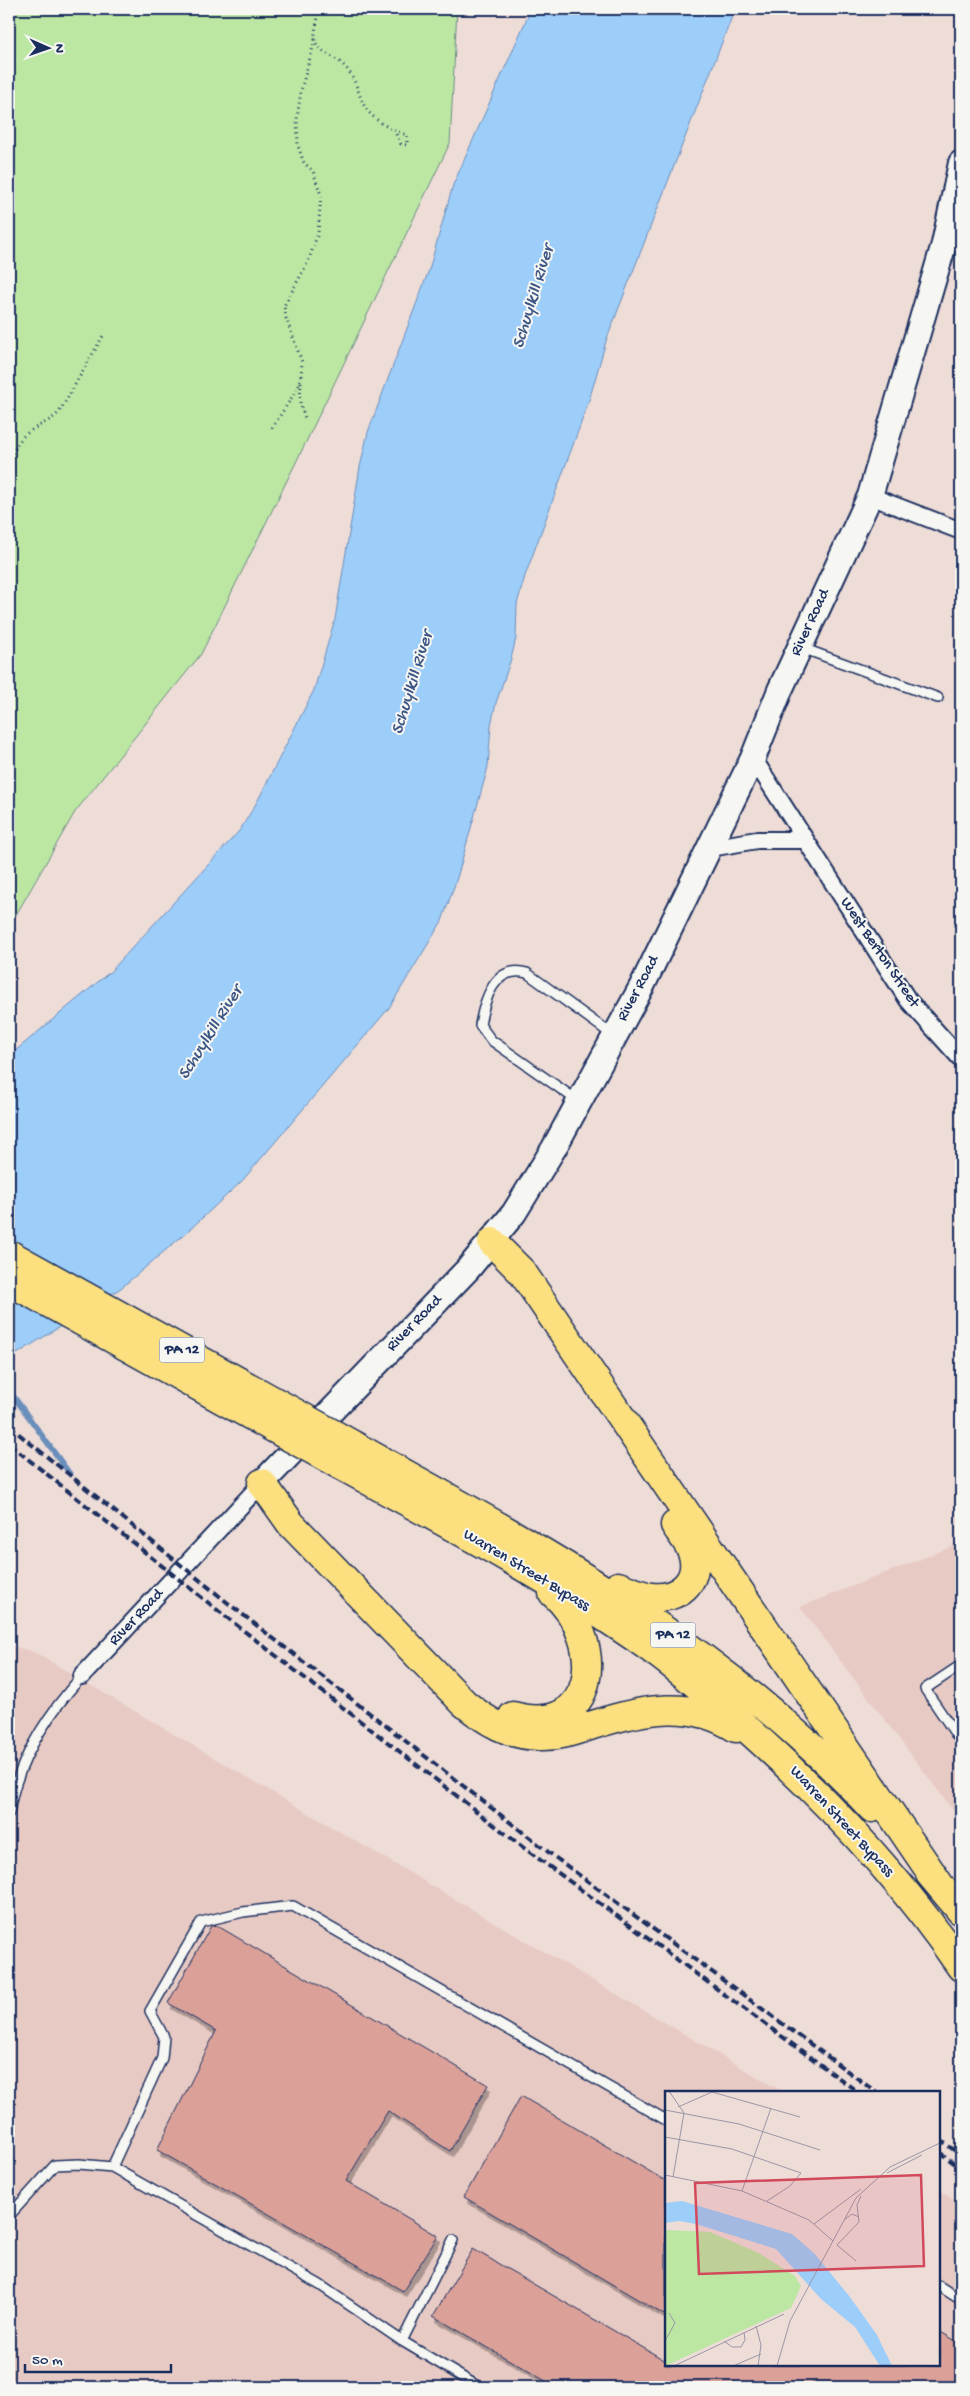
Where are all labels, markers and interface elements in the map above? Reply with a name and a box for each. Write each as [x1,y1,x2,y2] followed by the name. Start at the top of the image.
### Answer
[22,22,72,72] north arrow
[50,44,67,53] text: N
[508,240,561,351] water label: Schuylkill River
[787,585,835,659] street label: River Road
[387,626,440,737] water label: Schuylkill River
[835,894,924,1013] street label: West Berton Street
[614,952,665,1025] street label: River Road
[174,979,250,1084] water label: Schuylkill River
[383,1290,448,1356] street label: River Road
[160,1338,204,1362] road number: PA 12
[459,1526,594,1617] street label: Warren Street Bypass
[106,1584,169,1651] street label: River Road
[650,1622,696,1648] road number: PA 12
[785,1763,898,1882] street label: Warren Street Bypass
[665,2091,940,2366] inset map
[25,2341,171,2373] scale bar
[32,2352,63,2370] text: 50 m

